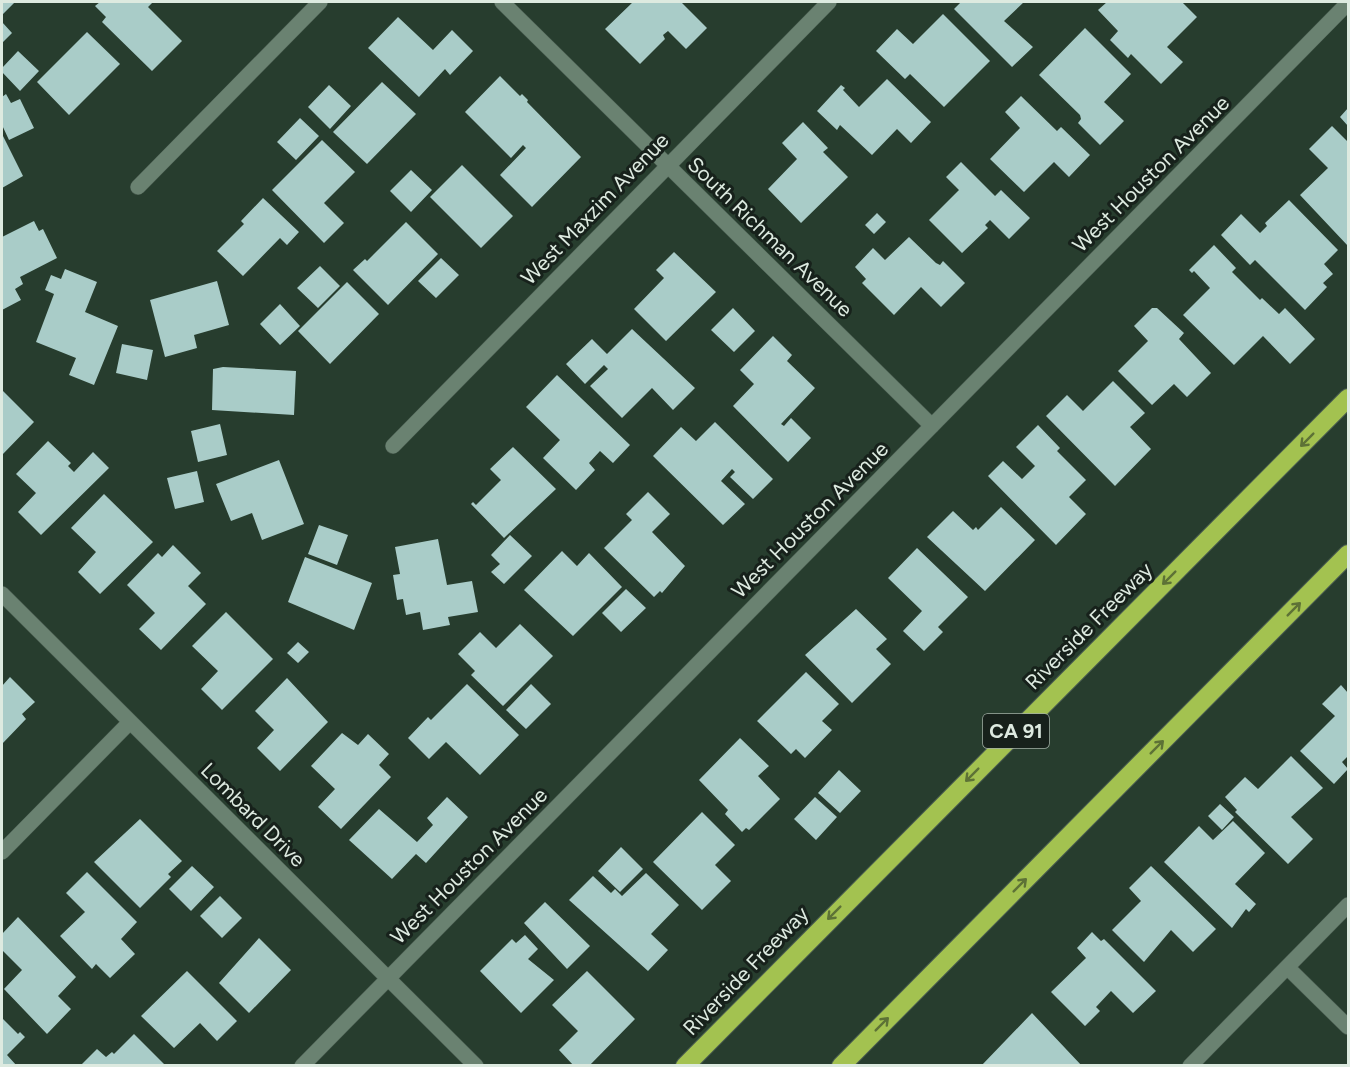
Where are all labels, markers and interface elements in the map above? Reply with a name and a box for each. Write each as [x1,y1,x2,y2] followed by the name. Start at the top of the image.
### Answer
[1067,90,1234,257] street label: West Houston Avenue
[516,128,674,290] street label: West Maxzim Avenue
[683,152,858,322] street label: South Richman Avenue
[1300,432,1315,447] one-way arrow
[726,436,893,603] street label: West Houston Avenue
[1020,557,1157,694] street label: Riverside Freeway
[1162,570,1177,585] one-way arrow
[1287,601,1302,616] one-way arrow
[983,714,1049,748] road number: CA 91
[1149,740,1164,755] one-way arrow
[196,757,311,872] street label: Lombard Drive
[965,767,980,782] one-way arrow
[385,782,552,949] street label: West Houston Avenue
[1012,878,1027,893] one-way arrow
[678,901,814,1040] street label: Riverside Freeway
[827,905,842,920] one-way arrow
[875,1016,890,1031] one-way arrow

